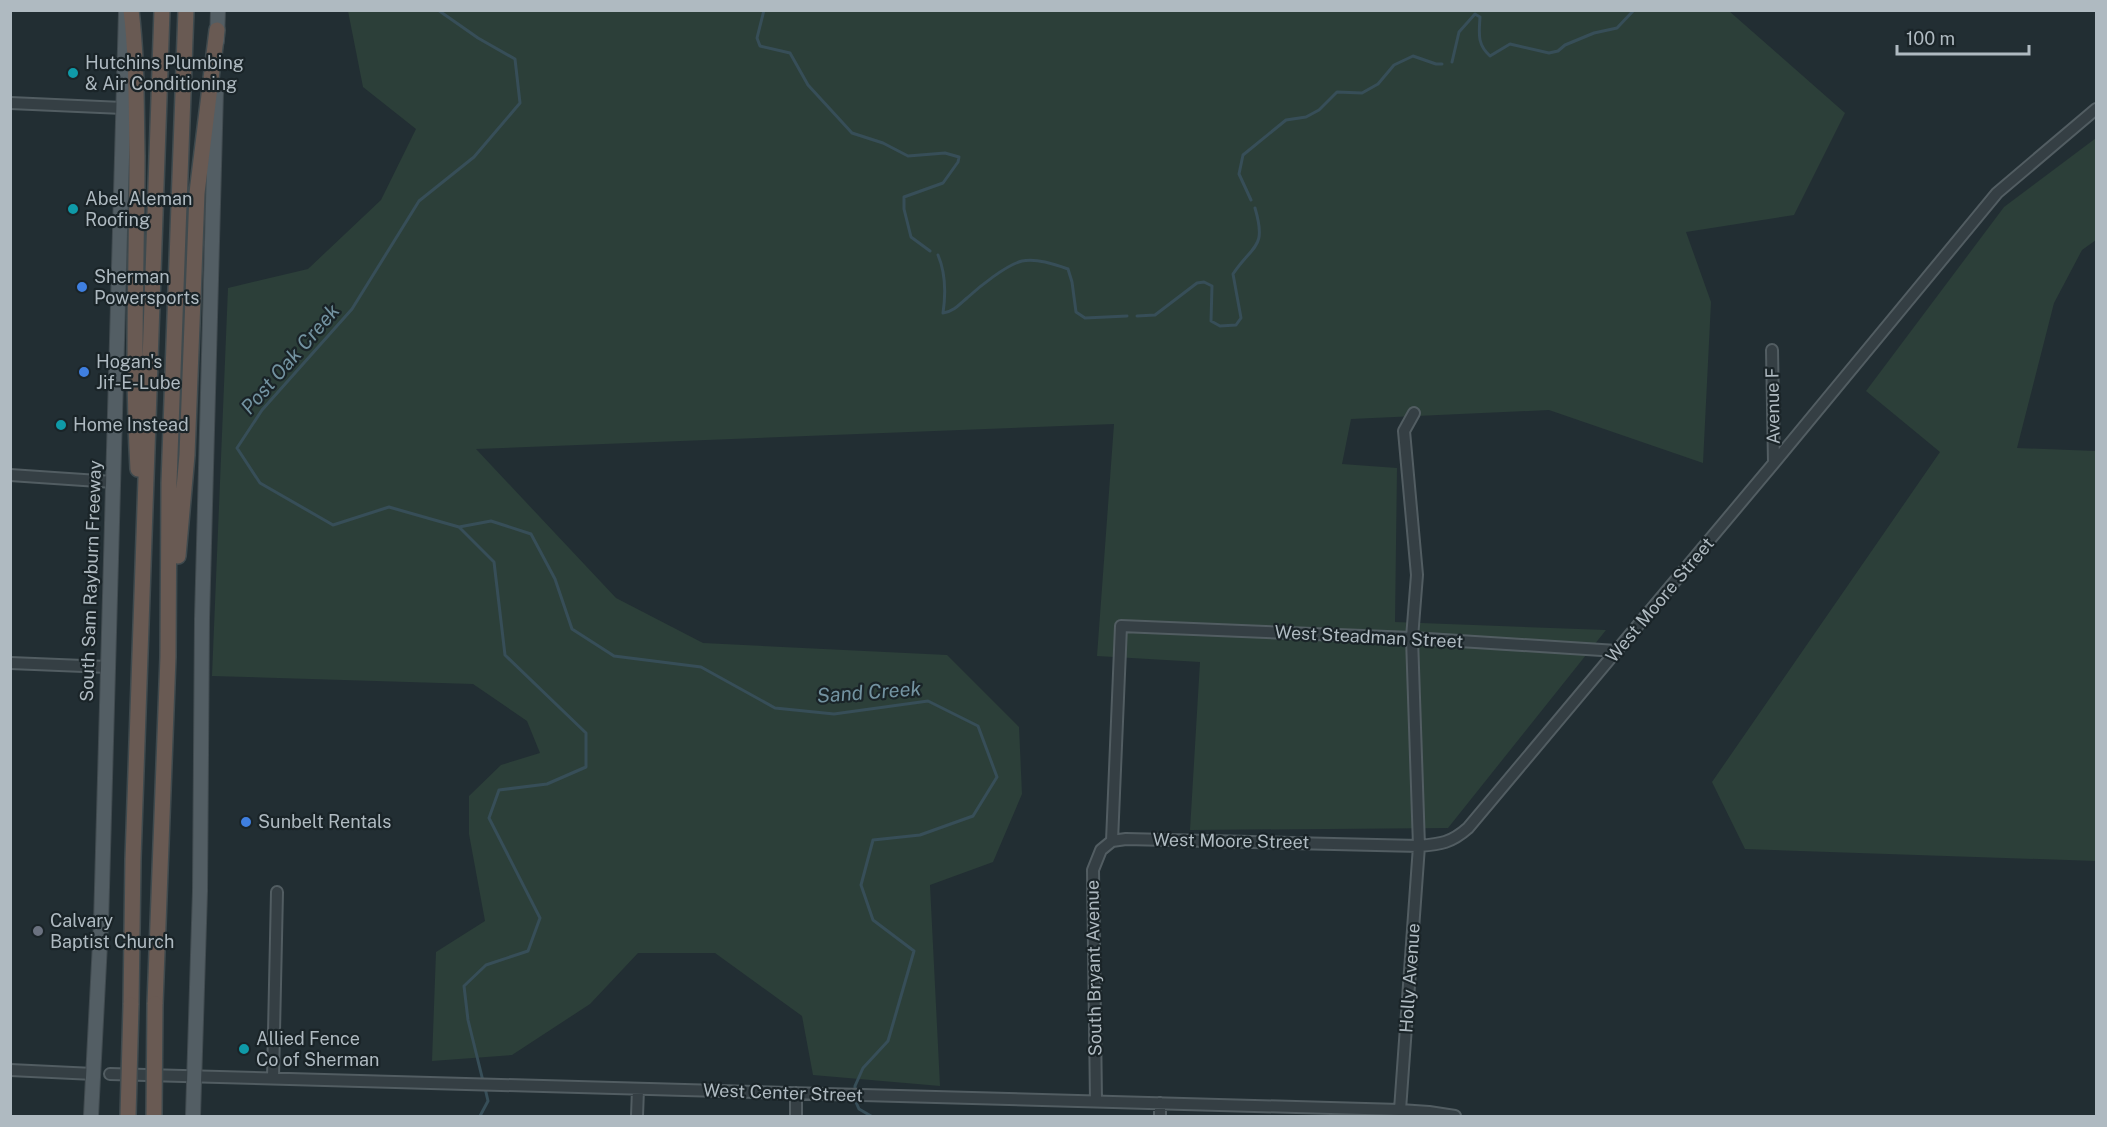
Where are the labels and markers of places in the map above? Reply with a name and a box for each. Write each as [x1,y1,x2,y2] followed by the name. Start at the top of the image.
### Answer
[85,52,244,94] place label: Hutchins Plumbing & Air Conditioning
[66,66,80,80] marker: Hutchins Plumbing & Air Conditioning
[85,188,192,230] place label: Abel Aleman Roofing
[66,202,80,216] marker: Abel Aleman Roofing
[94,266,199,308] place label: Sherman Powersports
[75,280,89,294] marker: Sherman Powersports
[96,351,181,393] place label: Hogan's Jif-E-Lube
[77,365,91,379] marker: Hogan's Jif-E-Lube
[73,414,189,435] place label: Home Instead
[54,418,68,432] marker: Home Instead
[258,811,391,832] place label: Sunbelt Rentals
[239,815,253,829] marker: Sunbelt Rentals
[50,910,174,952] place label: Calvary Baptist Church
[31,924,45,938] marker: Calvary Baptist Church
[256,1028,379,1070] place label: Allied Fence Co of Sherman
[237,1042,251,1056] marker: Allied Fence Co of Sherman

